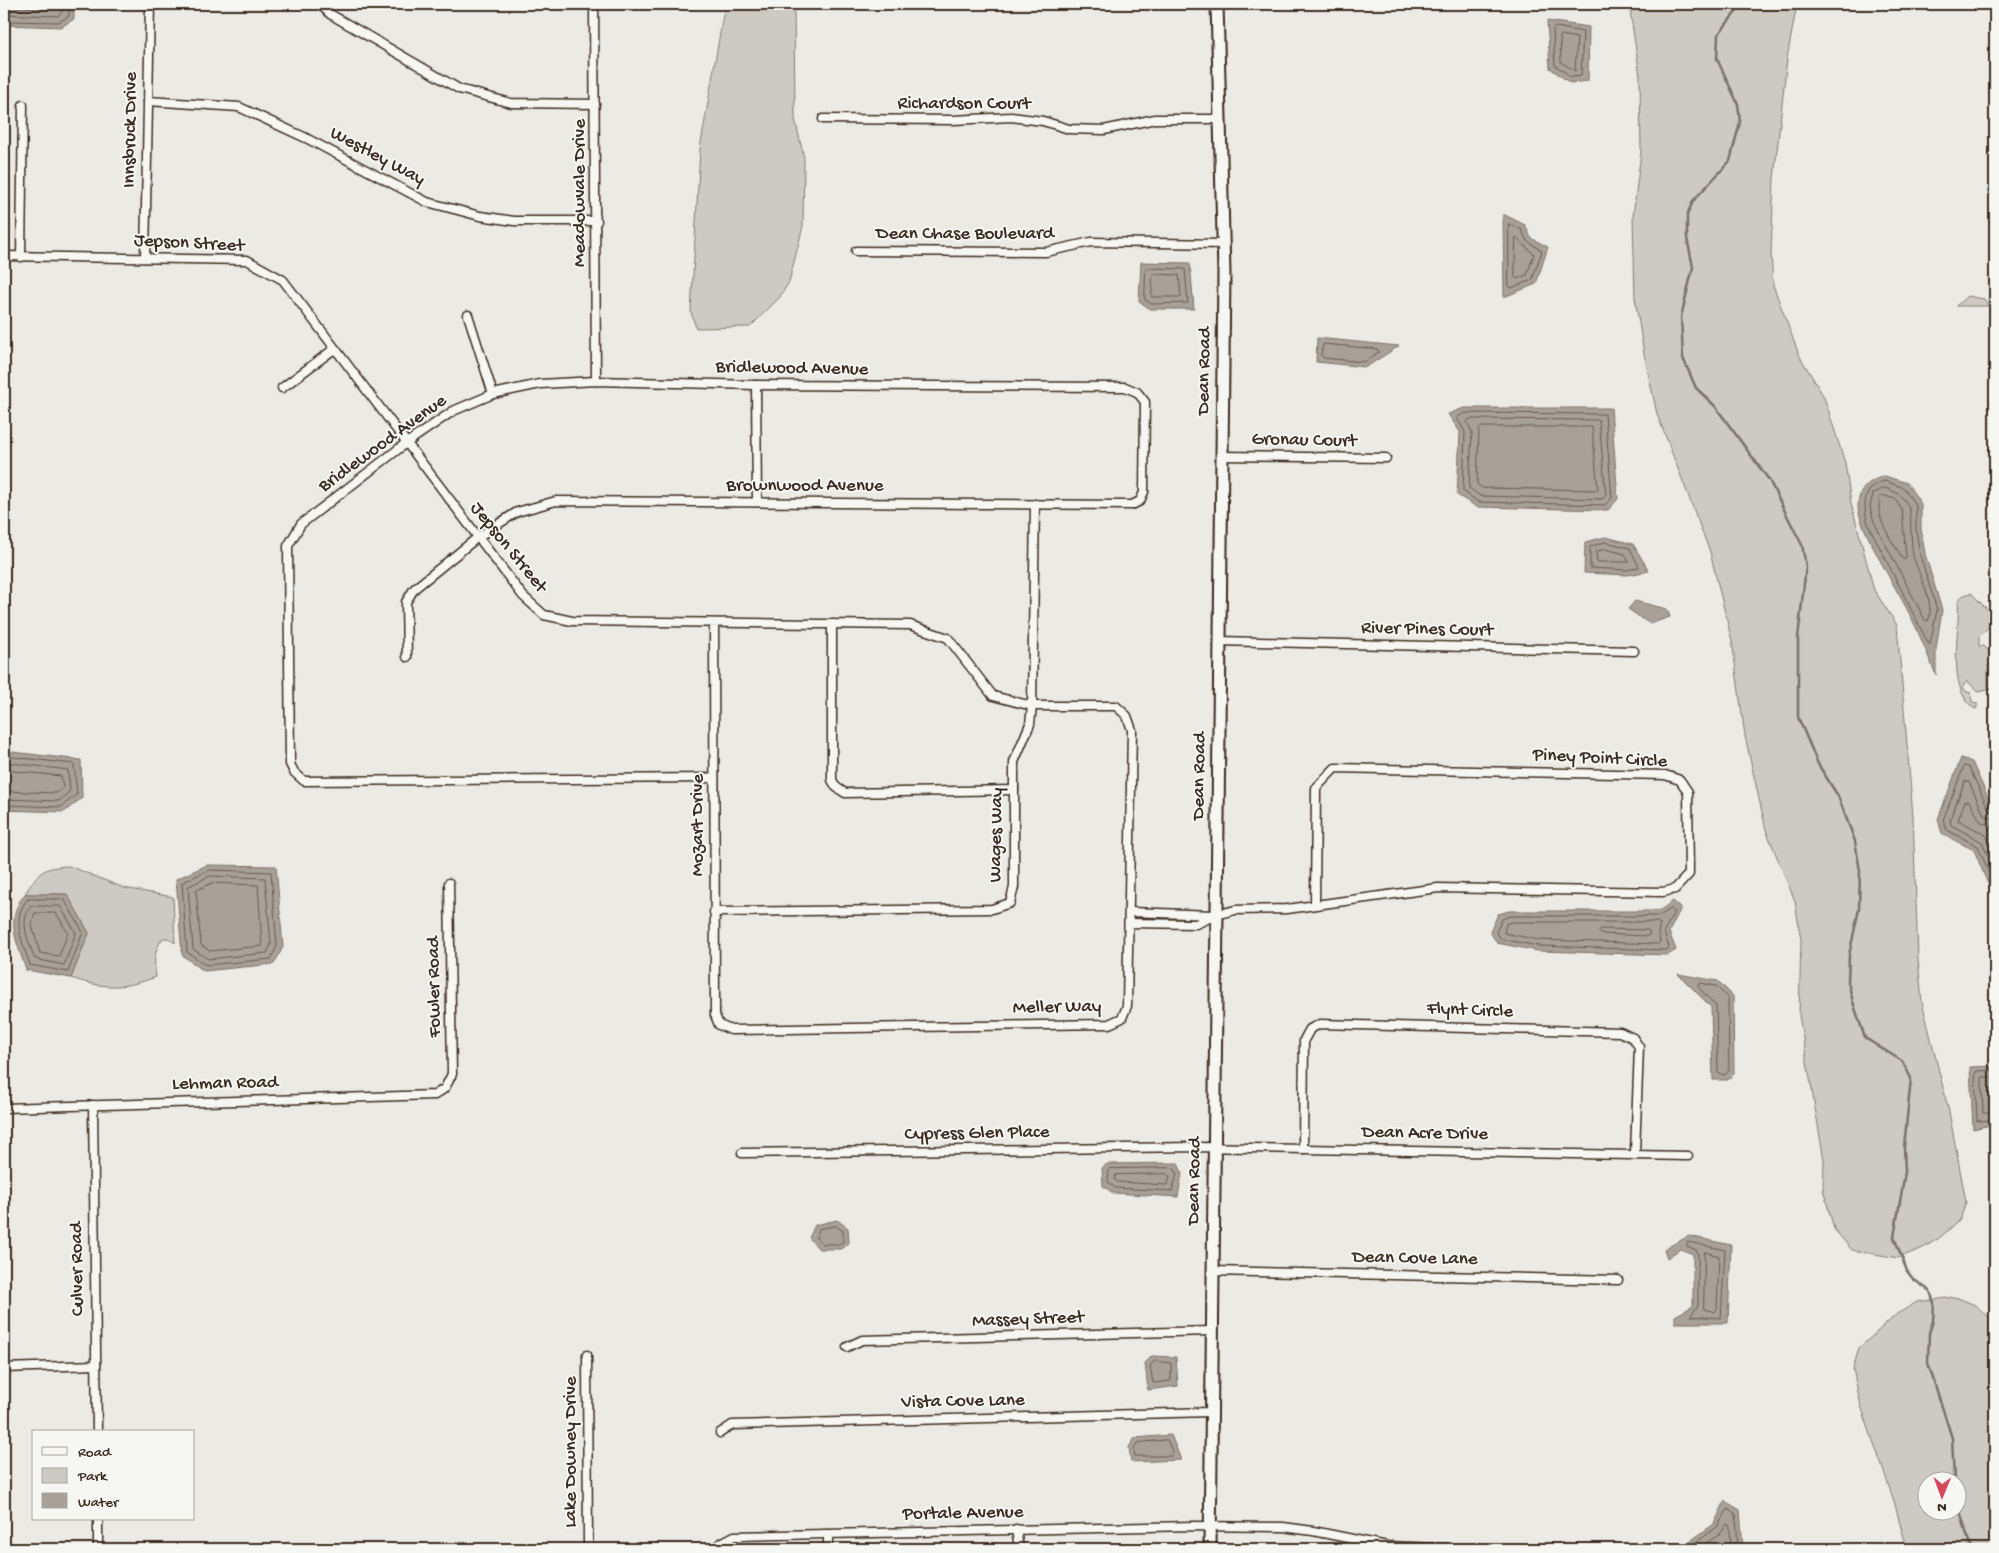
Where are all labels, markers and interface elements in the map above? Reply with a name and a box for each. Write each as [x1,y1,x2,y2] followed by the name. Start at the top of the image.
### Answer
[118,72,144,188] street label: Innsbruck Drive
[897,93,1033,116] street label: Richardson Court
[569,119,592,267] street label: Meadowvale Drive
[325,122,429,192] street label: Westley Way
[874,223,1056,246] street label: Dean Chase Boulevard
[133,230,247,258] street label: Jepson Street
[1193,325,1217,417] street label: Dean Road
[714,356,869,382] street label: Bridlewood Avenue
[314,390,452,499] street label: Bridlewood Avenue
[1251,429,1359,453] street label: Gronau Court
[725,475,884,498] street label: Brownwood Avenue
[464,498,553,600] street label: Jepson Street
[1361,617,1495,643] street label: River Pines Court
[1188,730,1212,822] street label: Dean Road
[1531,744,1668,774] street label: Piney Point Circle
[687,774,710,876] street label: Mozart Drive
[985,787,1009,883] street label: Wages Way
[423,934,447,1039] street label: Fowler Road
[1013,996,1102,1020] street label: Meller Way
[1426,998,1514,1024] street label: Flynt Circle
[172,1072,280,1096] street label: Lehman Road
[904,1121,1050,1147] street label: Cypress Glen Place
[1360,1121,1489,1147] street label: Dean Acre Drive
[1183,1135,1207,1227] street label: Dean Road
[66,1220,90,1316] street label: Culver Road
[1350,1246,1478,1272] street label: Dean Cove Lane
[972,1306,1087,1333] street label: Massey Street
[560,1376,583,1528] street label: Lake Downey Drive
[900,1389,1025,1415] street label: Vista Cove Lane
[32,1430,195,1520] legend
[78,1444,112,1462] text: Road
[77,1468,108,1486] text: Park
[1916,1470,1966,1520] north arrow
[78,1494,120,1512] text: Water
[1937,1498,1947,1515] text: N
[901,1501,1024,1527] street label: Portale Avenue

